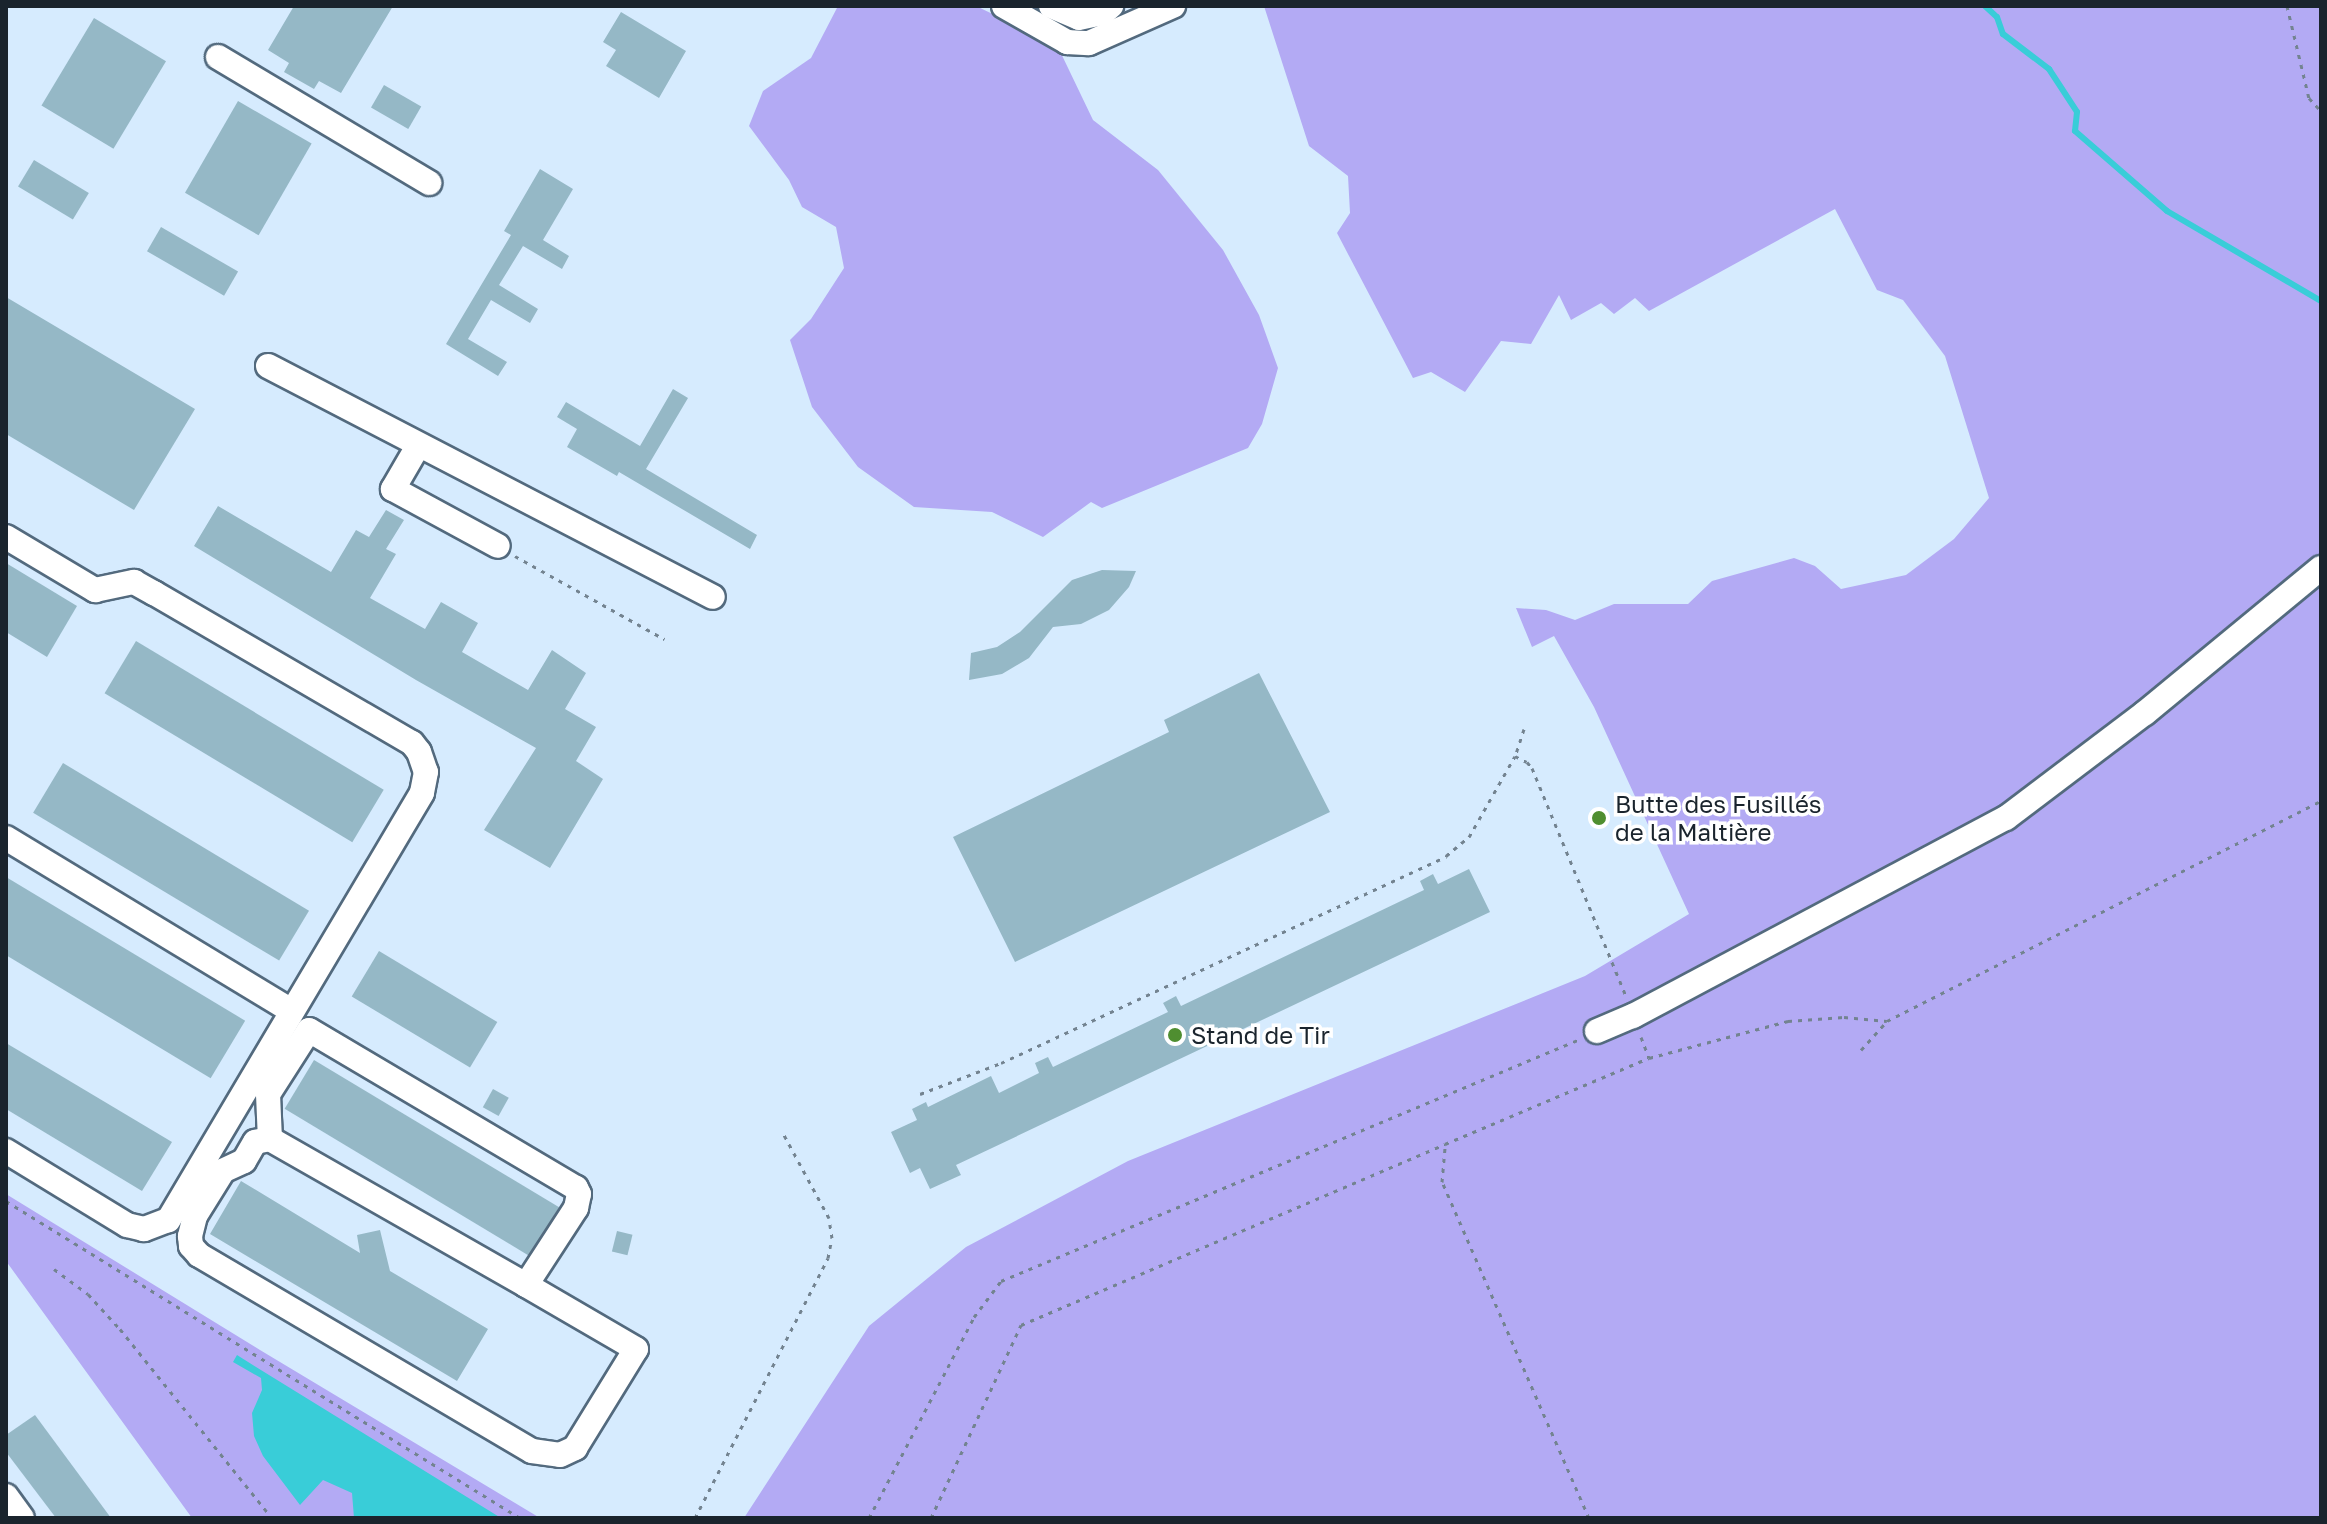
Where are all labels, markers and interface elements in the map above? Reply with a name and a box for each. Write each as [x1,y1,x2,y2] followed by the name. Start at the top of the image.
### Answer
[1615,790,1822,846] place label: Butte des Fusillés de la Maltière
[1590,809,1608,827] marker: Butte des Fusillés de la Maltière
[1191,1021,1330,1049] place label: Stand de Tir
[1166,1026,1184,1044] marker: Stand de Tir

